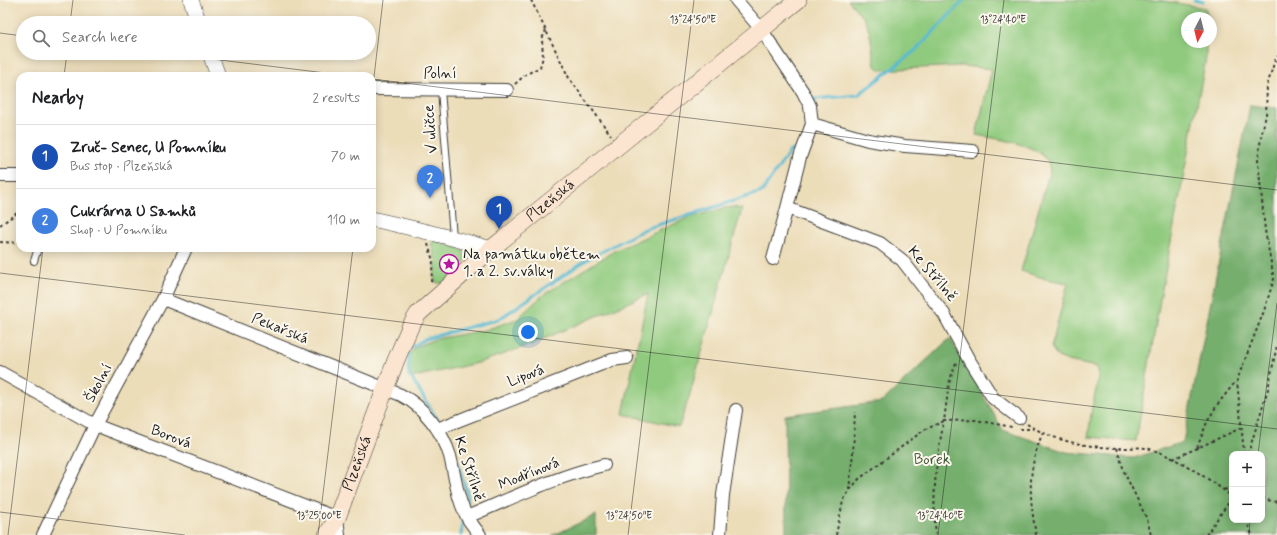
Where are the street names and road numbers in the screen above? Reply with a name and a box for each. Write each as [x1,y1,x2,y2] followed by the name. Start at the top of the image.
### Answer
[423,64,457,84] street label: Polní
[419,104,443,154] street label: V uličce
[522,175,579,227] street label: Plzeňská
[903,242,961,306] street label: Ke Střílně
[249,309,311,349] street label: Pekařská
[80,360,118,406] street label: Školní
[505,360,547,392] street label: Lipová
[148,420,194,454] street label: Borová
[338,433,377,494] street label: Plzeňská
[449,434,489,504] street label: Ke Střílně
[495,453,563,495] street label: Modřínová

